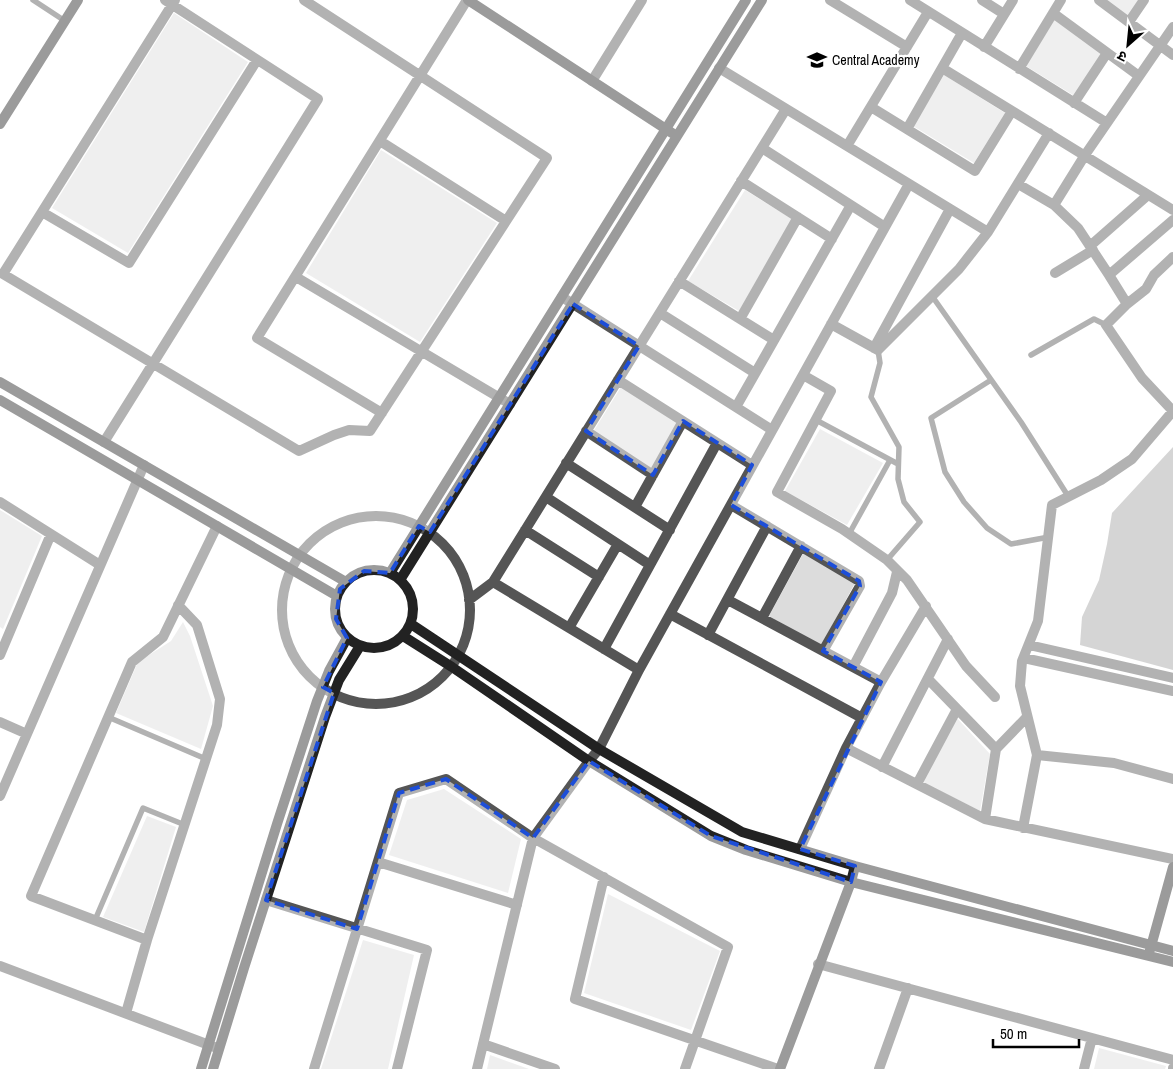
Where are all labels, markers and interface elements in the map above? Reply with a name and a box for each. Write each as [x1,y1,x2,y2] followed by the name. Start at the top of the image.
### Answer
[1103,20,1153,70] north arrow
[1114,46,1130,66] text: उ
[806,49,828,71] school or university icon: Central Academy
[832,51,920,69] place label: Central Academy
[993,1016,1079,1048] scale bar
[1000,1023,1027,1044] text: 50 m

